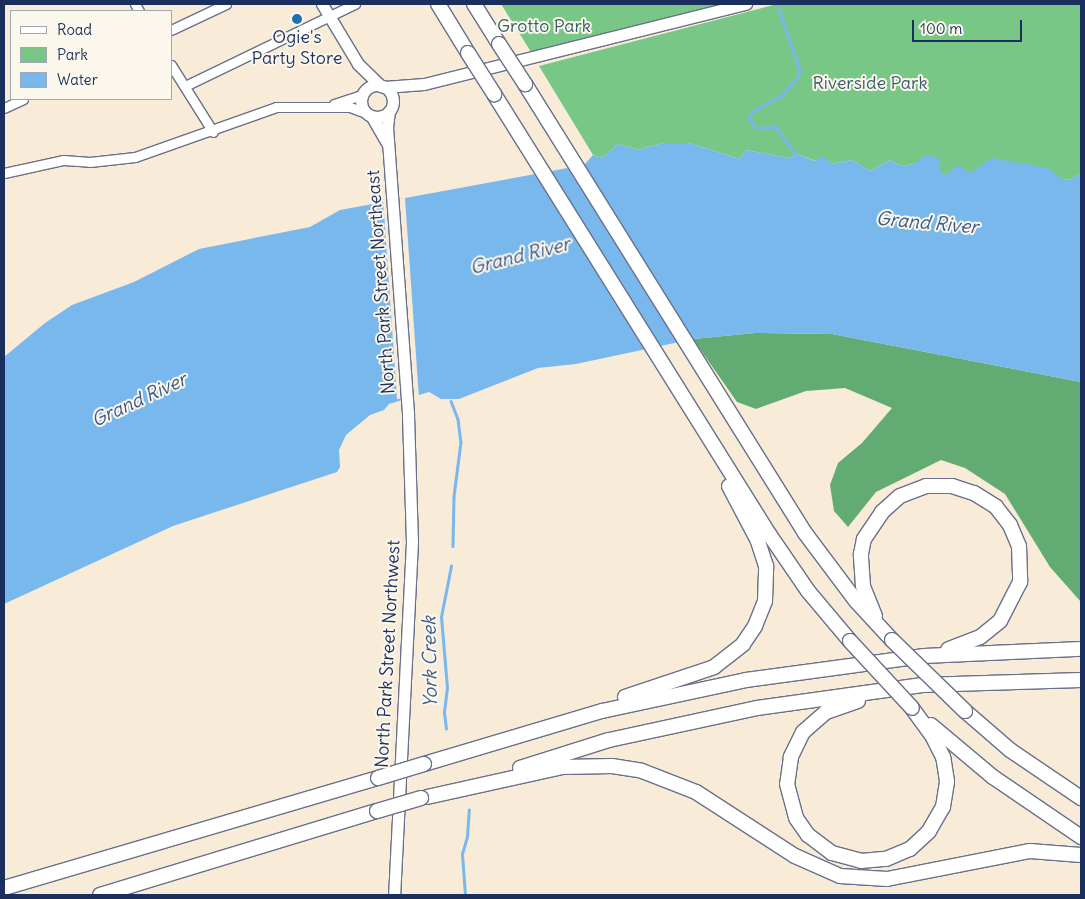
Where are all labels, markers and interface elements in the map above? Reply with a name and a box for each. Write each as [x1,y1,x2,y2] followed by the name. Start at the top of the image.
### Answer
[10,10,172,100] legend
[915,10,1025,42] scale bar
[291,13,303,25] marker: Ogie's Party Store
[497,15,591,37] park label: Grotto Park
[920,19,962,38] text: 100 m
[57,20,92,39] text: Road
[252,27,342,70] place label: Ogie's Party Store
[57,45,88,64] text: Park
[57,70,98,89] text: Water
[812,72,928,94] park label: Riverside Park
[362,169,400,395] street label: North Park Street Northeast
[875,207,979,239] water label: Grand River
[468,233,572,279] water label: Grand River
[88,368,190,432] water label: Grand River
[371,539,405,769] street label: North Park Street Northwest
[418,616,442,708] water label: York Creek

